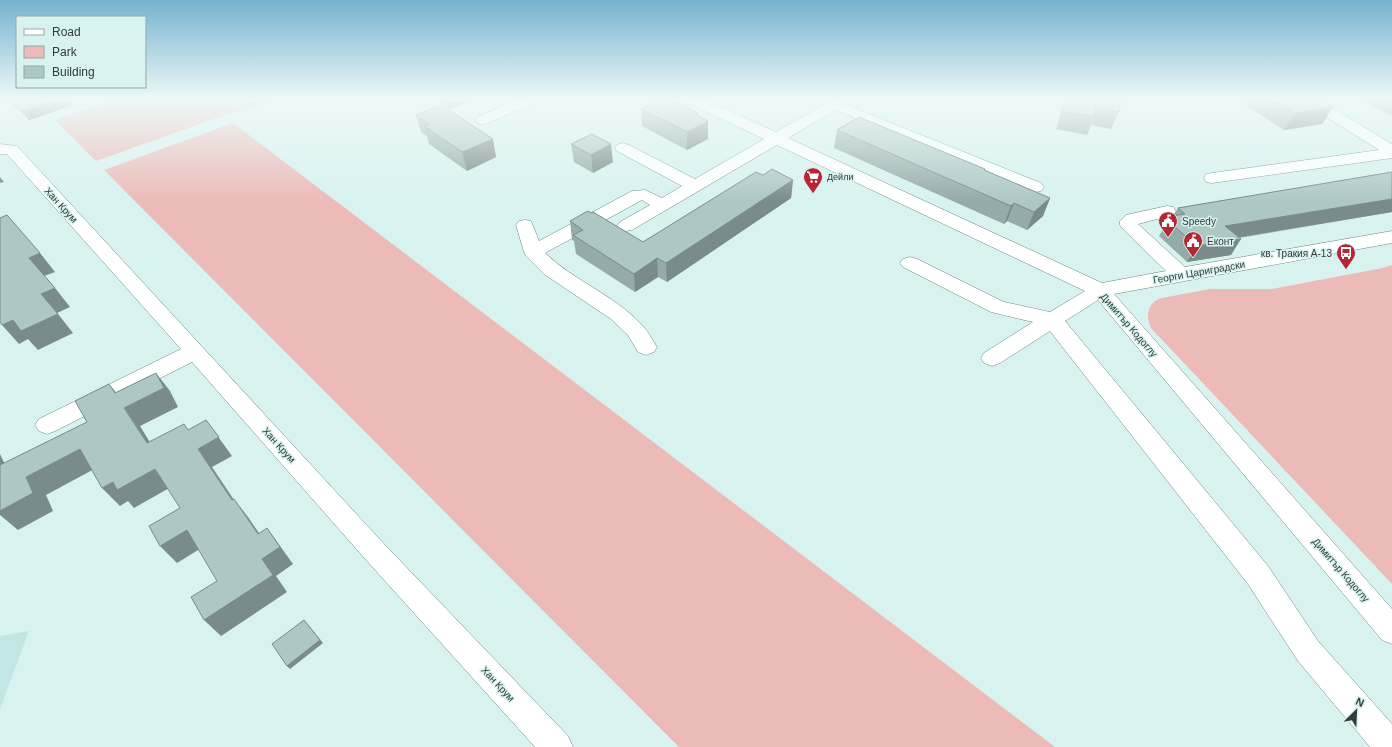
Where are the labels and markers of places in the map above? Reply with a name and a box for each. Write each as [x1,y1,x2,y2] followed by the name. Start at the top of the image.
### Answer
[802,166,824,194] supermarket icon: Дейли
[827,172,853,182] place label: Дейли
[1157,210,1179,238] public building icon: Speedy
[1182,216,1216,227] place label: Speedy
[1182,230,1204,258] public building icon: Еконт
[1207,236,1234,247] place label: Еконт
[1335,242,1357,270] bus stop icon: кв. Тракия А-13
[1261,248,1332,259] place label: кв. Тракия А-13

